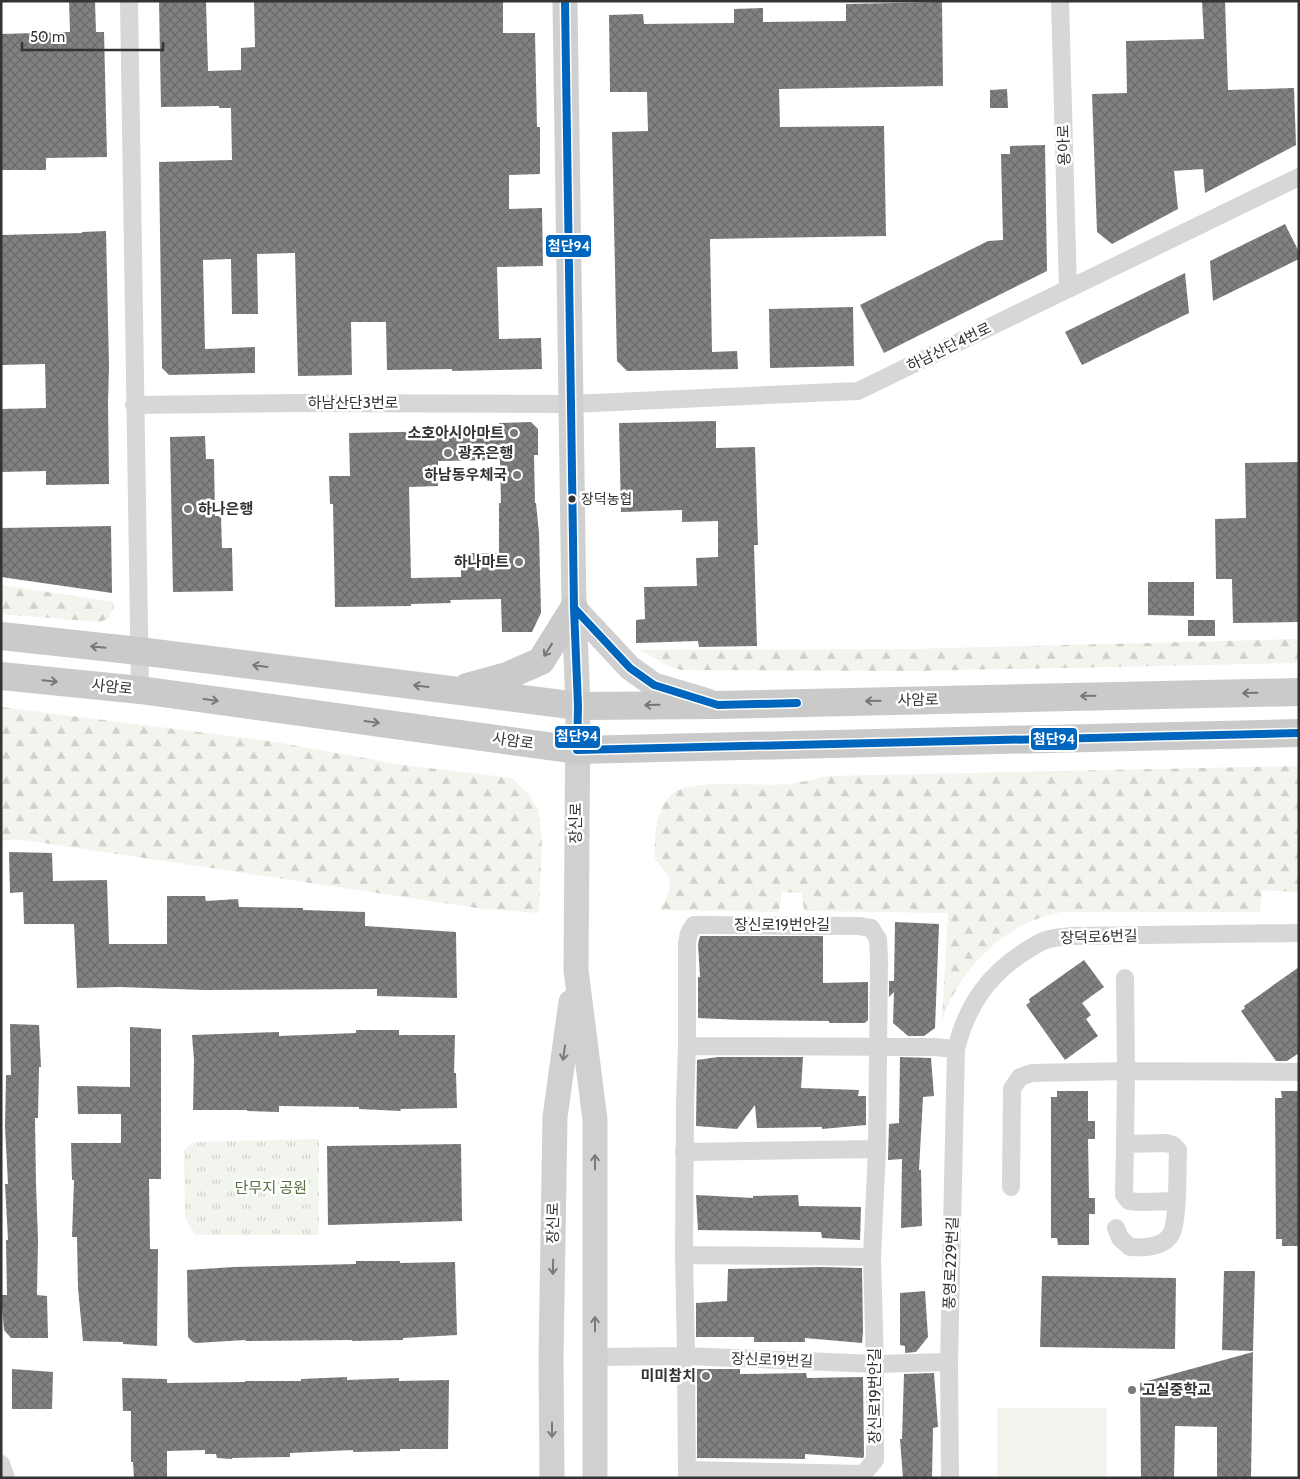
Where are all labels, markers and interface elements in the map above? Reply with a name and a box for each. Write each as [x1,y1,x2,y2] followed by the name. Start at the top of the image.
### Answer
[22,20,164,52] scale bar
[30,28,65,46] text: 50 m
[1054,124,1074,166] street label: 용아로
[545,234,592,258] line badge: 첨단94
[548,237,590,255] text: 첨단94
[904,319,994,375] street label: 하남산단4번로
[308,394,398,412] street label: 하남산단3번로
[407,424,504,442] place label: 소호아시아마트
[508,427,520,439] marker: 소호아시아마트
[458,444,513,462] place label: 광주은행
[442,447,454,459] marker: 광주은행
[424,466,507,484] place label: 하남동우체국
[511,469,523,481] marker: 하남동우체국
[581,490,633,508] place label: 장덕농협
[567,494,577,504] marker: 장덕농협
[198,500,253,518] place label: 하나은행
[182,503,194,515] marker: 하나은행
[454,553,509,571] place label: 하나마트
[513,556,525,568] marker: 하나마트
[91,642,107,652] one-way arrow
[543,642,553,656] one-way arrow
[252,661,268,671] one-way arrow
[41,676,57,686] one-way arrow
[90,676,134,698] street label: 사암로
[413,681,429,691] one-way arrow
[1242,688,1258,698] one-way arrow
[897,691,939,709] street label: 사암로
[1080,692,1096,701] one-way arrow
[203,695,219,705] one-way arrow
[865,696,881,706] one-way arrow
[644,700,660,710] one-way arrow
[364,717,380,727] one-way arrow
[554,725,601,749] line badge: 첨단94
[556,727,598,745] text: 첨단94
[1030,727,1078,751] line badge: 첨단94
[491,729,535,753] street label: 사암로
[1033,730,1075,748] text: 첨단94
[567,802,585,844] street label: 장신로
[734,916,830,934] street label: 장신로19번안길
[1060,927,1138,947] street label: 장덕로6번길
[559,1045,569,1061] one-way arrow
[590,1154,600,1170] one-way arrow
[235,1179,307,1197] park label: 단무지 공원
[544,1202,562,1244] street label: 장신로
[940,1216,962,1310] street label: 풍영로229번길
[548,1259,557,1275] one-way arrow
[590,1316,600,1332] one-way arrow
[866,1348,884,1444] street label: 장신로19번안길
[731,1350,813,1370] street label: 장신로19번길
[641,1367,696,1385] place label: 미미참치
[700,1370,712,1382] marker: 미미참치
[1142,1381,1211,1399] place label: 고실중학교
[1126,1384,1138,1396] marker: 고실중학교
[547,1421,557,1437] one-way arrow

